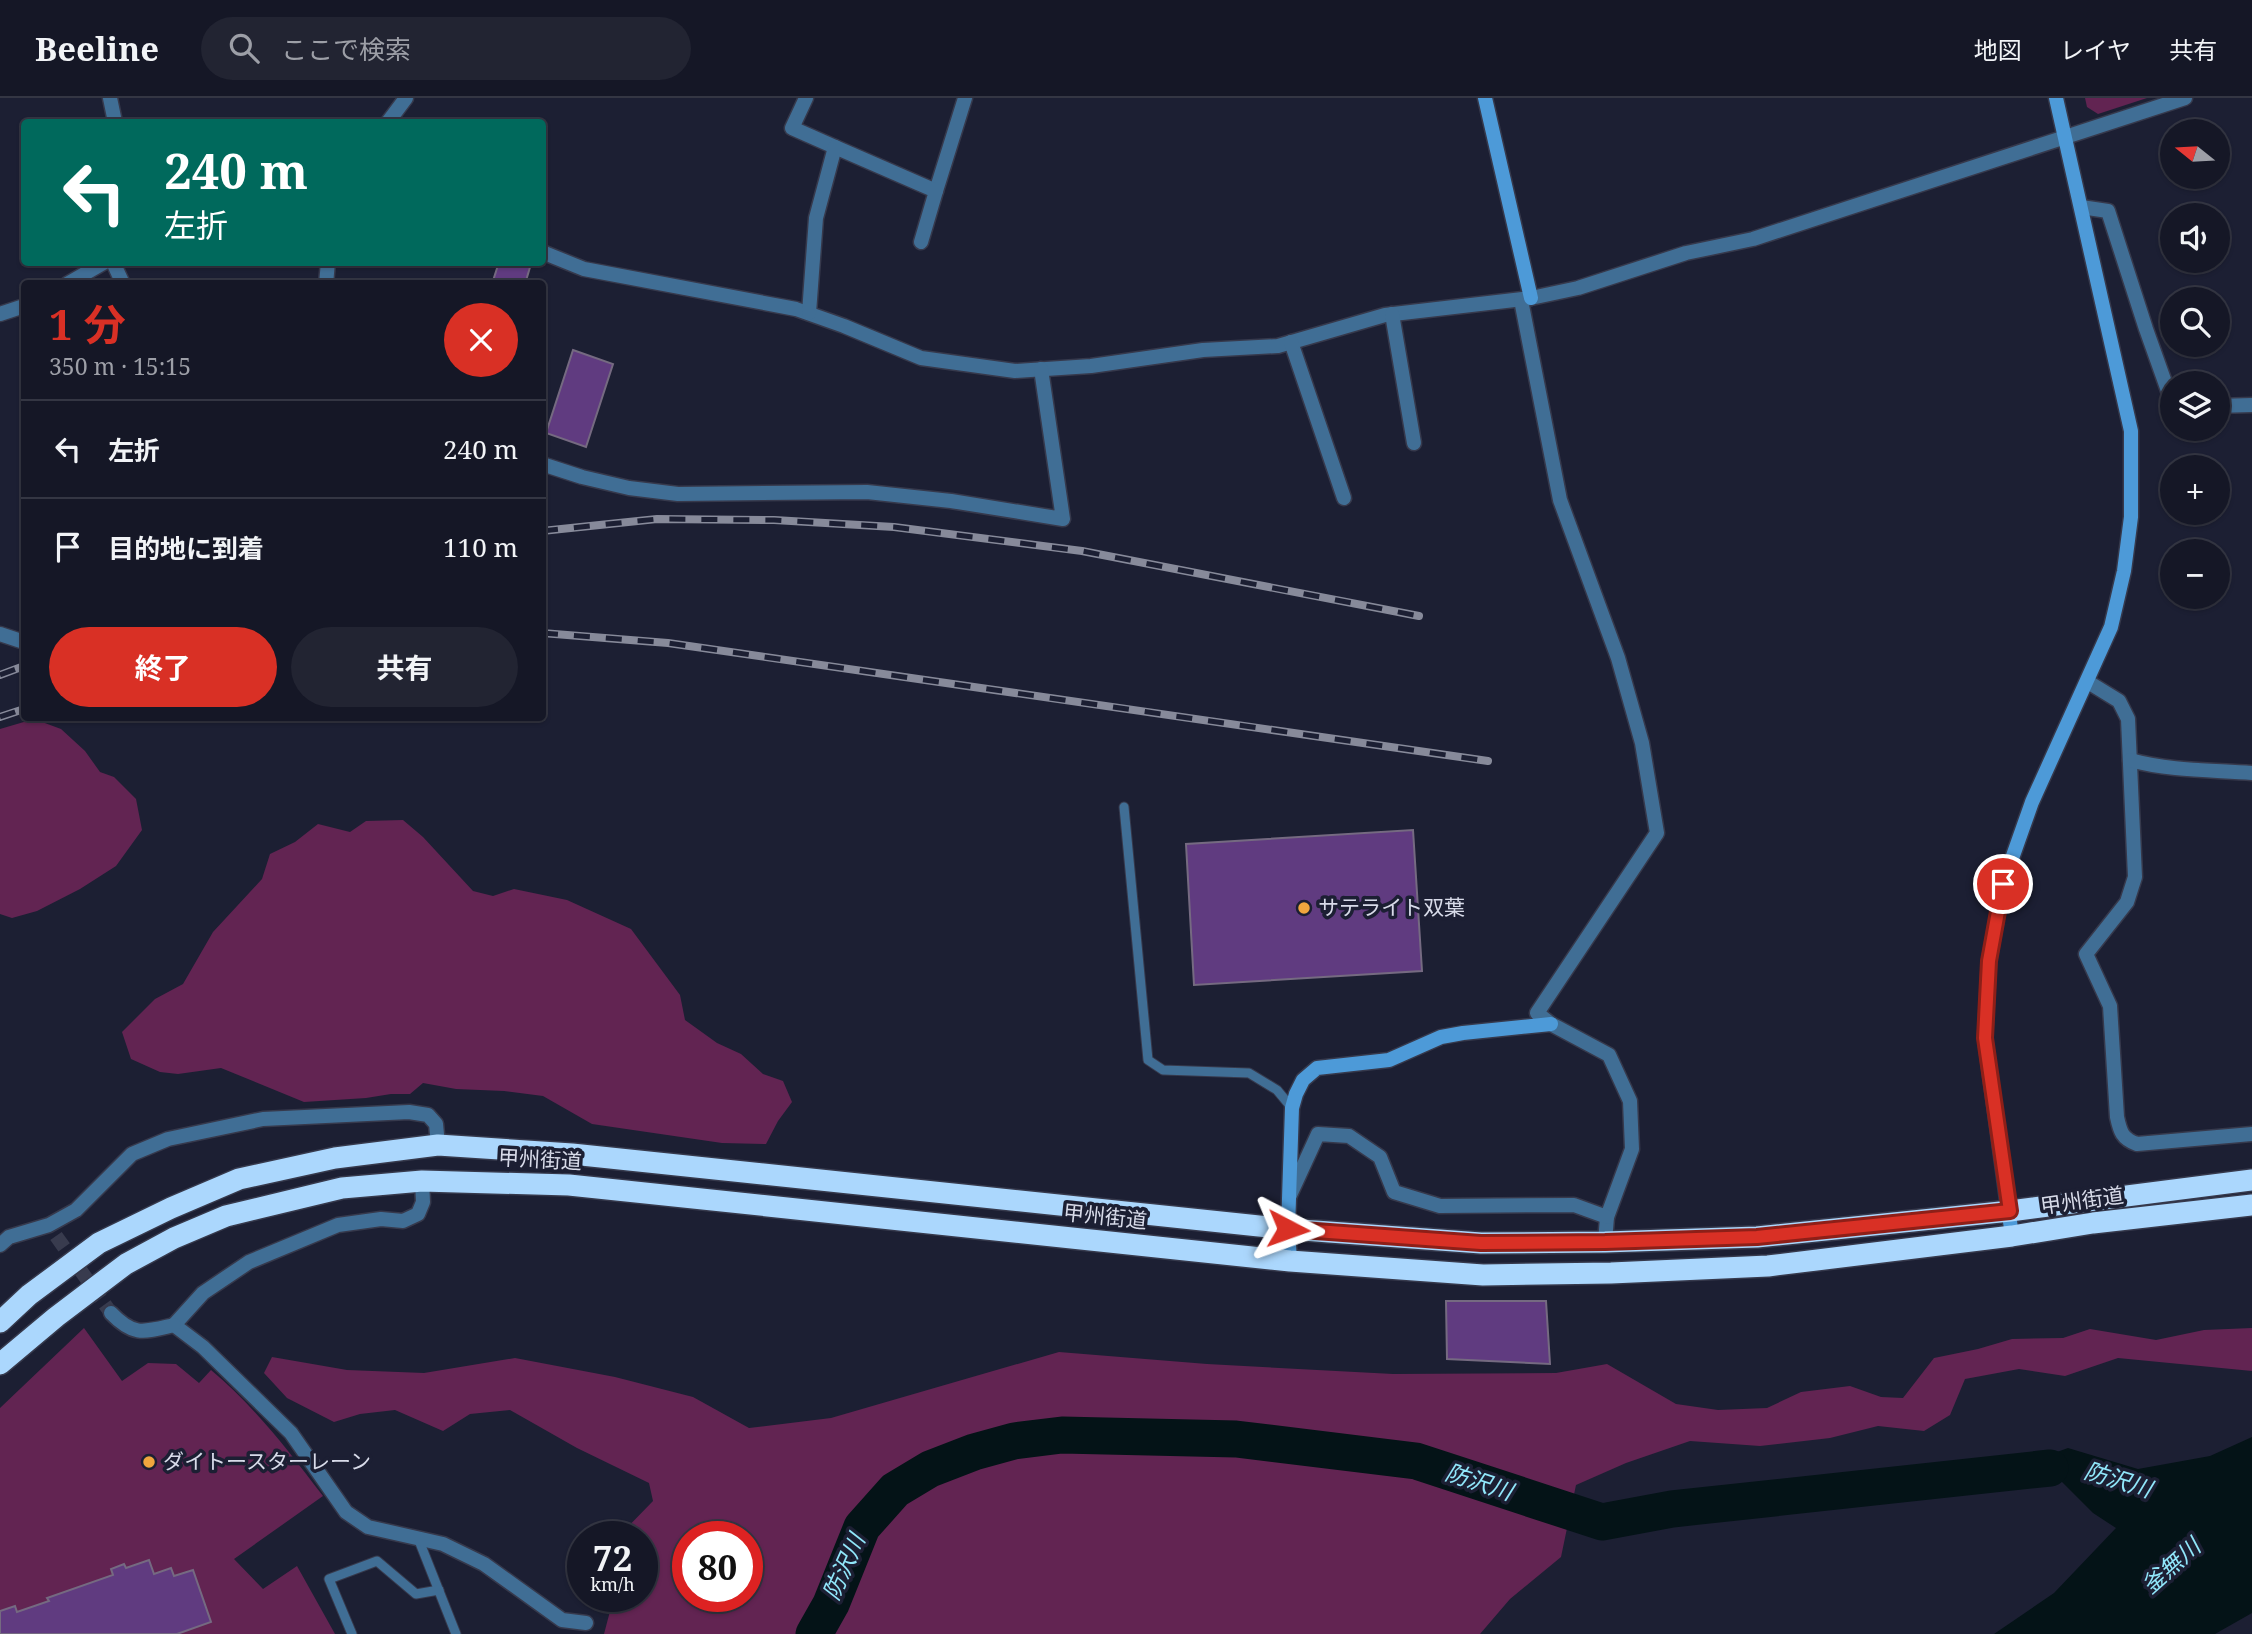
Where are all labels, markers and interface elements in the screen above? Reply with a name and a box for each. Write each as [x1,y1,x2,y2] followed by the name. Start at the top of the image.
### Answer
[201,17,691,80] search box
[35,26,159,71] text: Beeline
[225,29,263,67] icon: search
[281,31,411,67] text: ここで検索
[1974,33,2022,66] text: 地図
[2060,33,2131,66] text: レイヤ
[2169,33,2217,66] text: 共有
[2160,119,2230,189] north arrow
[2160,119,2230,609] map controls
[164,137,308,203] text: 240 m
[49,147,140,238] icon: left
[164,203,228,246] text: 左折
[2160,203,2230,273] button: sound
[2160,287,2230,357] button: search
[49,295,126,352] text: 1 分
[444,303,518,377] button: close
[49,350,191,382] text: 350 m · 15:15
[2160,371,2230,441] button: layers
[49,430,87,468] icon: left
[443,431,518,467] text: 240 m
[108,432,160,468] text: 左折
[2160,455,2230,525] button: +
[49,528,87,566] icon: arrive
[443,529,518,565] text: 110 m
[108,530,264,566] text: 目的地に到着
[2160,539,2230,609] button: −
[49,627,277,707] button: 終了
[291,627,518,707] button: 共有
[1973,854,2033,914] pin
[1984,865,2022,903] icon: arrive
[1318,893,1465,921] place label: サテライト双葉
[1296,900,1312,916] marker: サテライト双葉
[497,1143,583,1175] street label: 甲州街道
[2038,1180,2125,1220] street label: 甲州街道
[1251,1192,1325,1266] position arrow
[1062,1198,1148,1234] street label: 甲州街道
[163,1447,371,1475] place label: ダイトースターレーン
[141,1454,157,1470] marker: ダイトースターレーン
[2081,1454,2159,1505] water label: 防沢川
[1442,1455,1520,1508] water label: 防沢川
[672,1521,763,1612] speed limit sign: 80
[814,1526,873,1605] water label: 防沢川
[2134,1528,2209,1600] water label: 釜無川
[593,1534,632,1581] text: 72
[590,1572,635,1596] text: km/h

